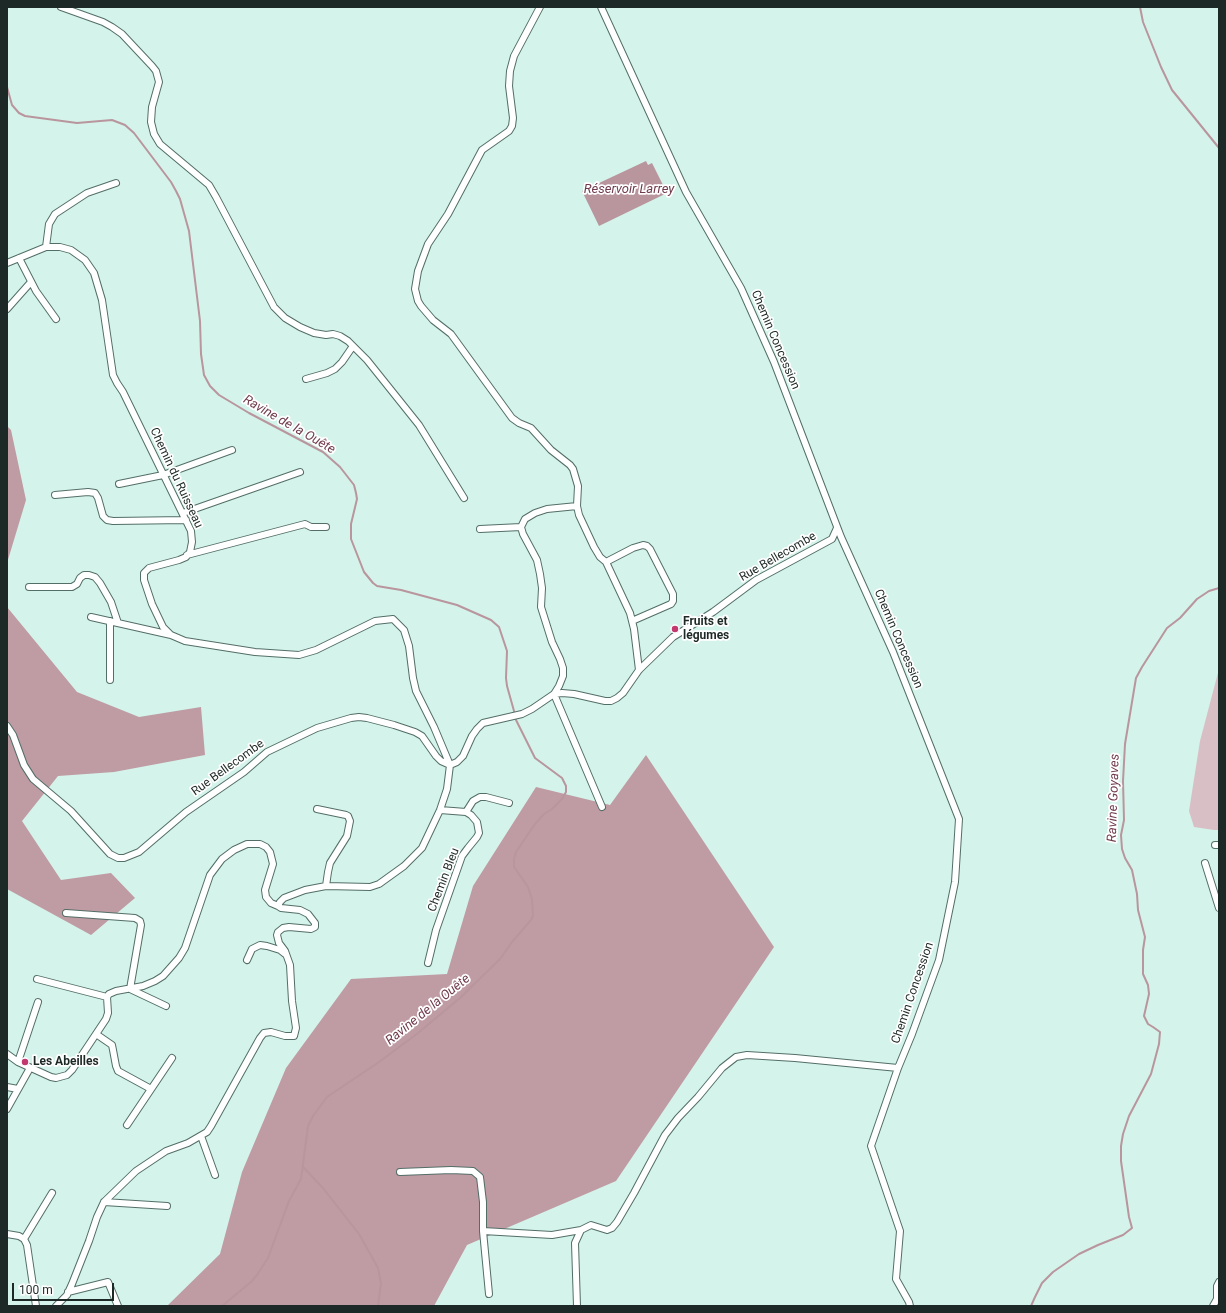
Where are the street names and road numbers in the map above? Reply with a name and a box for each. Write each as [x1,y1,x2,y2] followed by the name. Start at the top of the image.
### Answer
[748,288,802,392] street label: Chemin Concession
[146,426,206,530] street label: Chemin du Ruisseau
[737,529,819,585] street label: Rue Bellecombe
[871,587,925,691] street label: Chemin Concession
[189,737,267,799] street label: Rue Bellecombe
[425,846,463,914] street label: Chemin Bleu
[889,940,937,1046] street label: Chemin Concession

